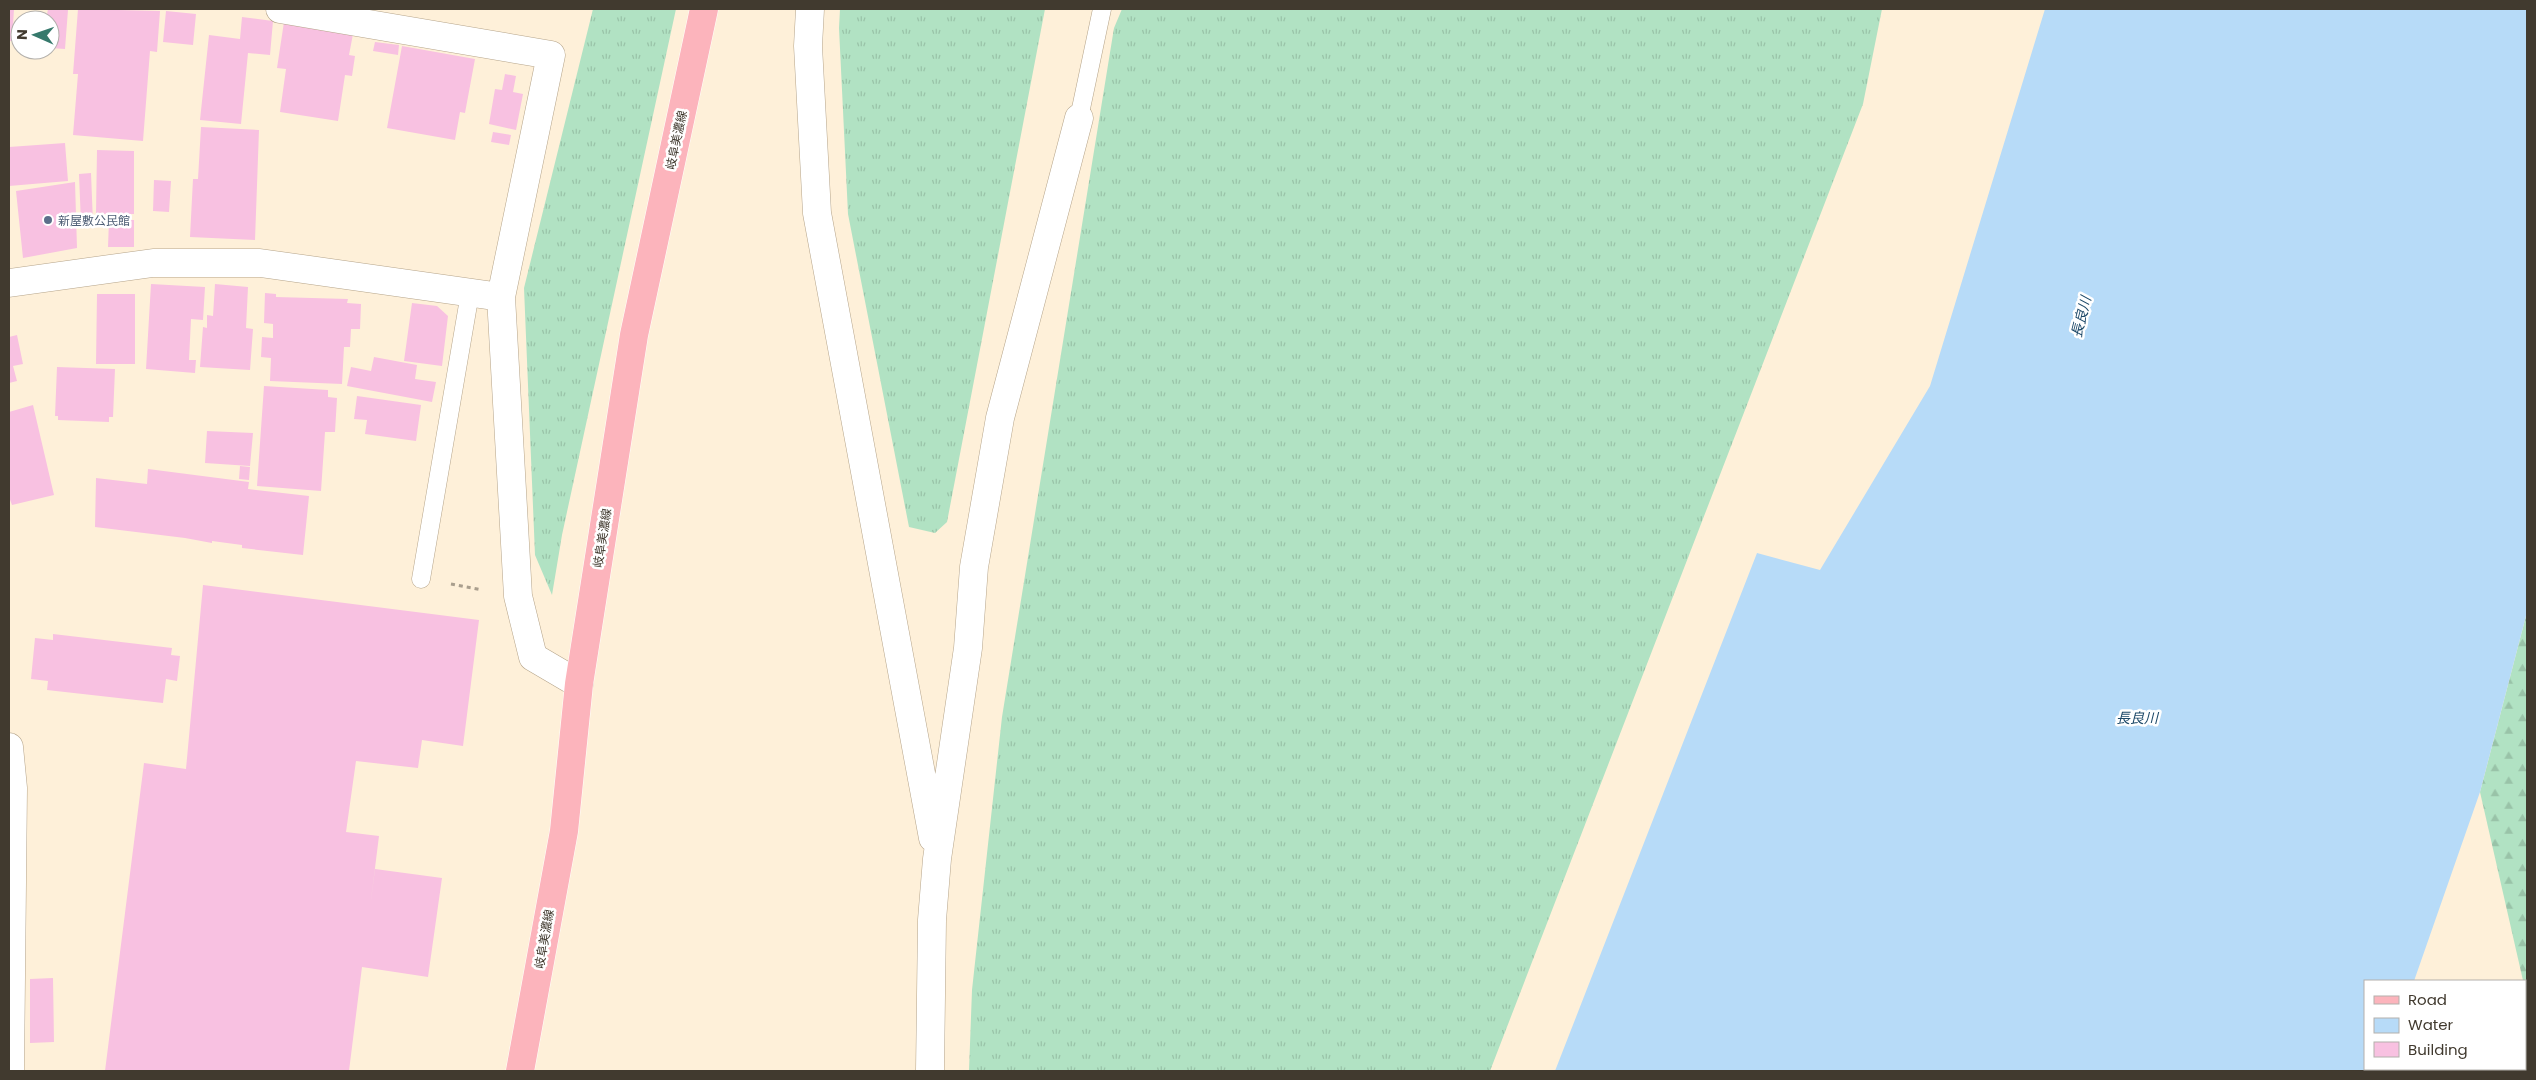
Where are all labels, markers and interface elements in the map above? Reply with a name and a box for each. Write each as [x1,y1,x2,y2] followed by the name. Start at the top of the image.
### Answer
[10,10,60,60] north arrow
[12,29,32,40] text: N
[661,109,691,171] street label: 岐阜美濃線
[58,212,130,229] place label: 新屋敷公民館
[42,214,54,226] marker: 新屋敷公民館
[2066,292,2096,340] water label: 長良川
[589,507,615,569] street label: 岐阜美濃線
[2116,708,2160,728] water label: 長良川
[530,908,558,970] street label: 岐阜美濃線
[2364,980,2526,1070] legend
[2408,989,2447,1010] text: Road
[2408,1014,2454,1035] text: Water
[2408,1039,2468,1060] text: Building

